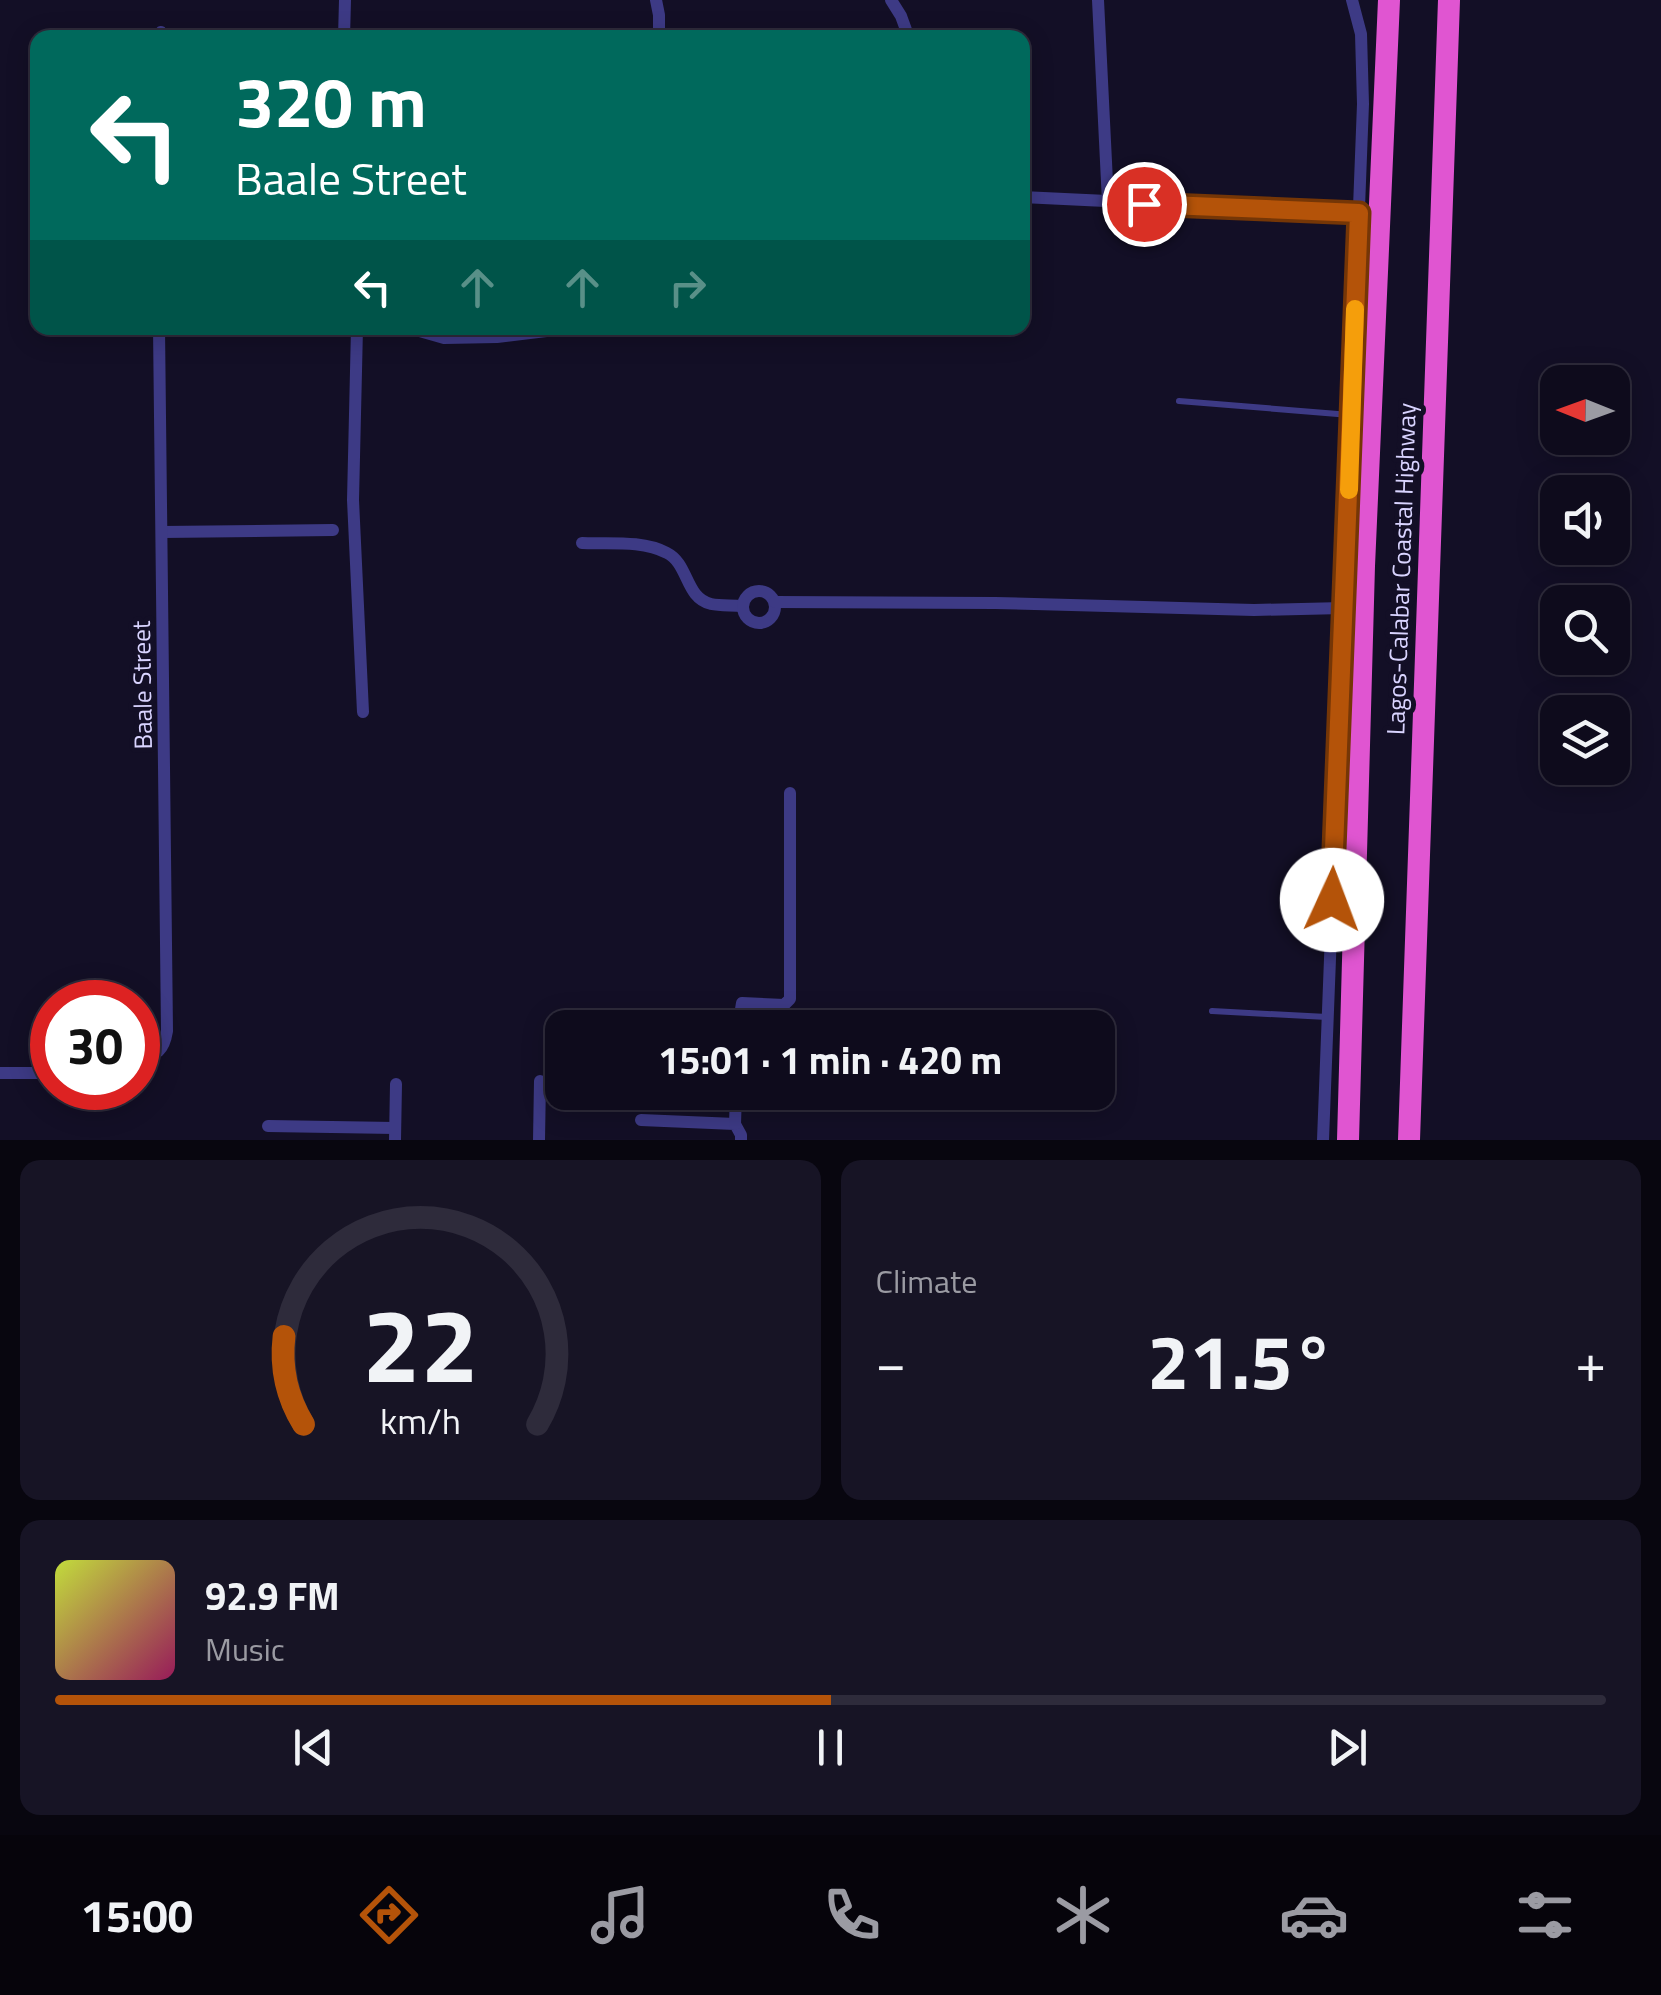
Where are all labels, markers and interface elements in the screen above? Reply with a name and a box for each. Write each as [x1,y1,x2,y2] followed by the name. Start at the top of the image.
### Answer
[235,48,427,154] text: 320 m
[70,70,200,200] icon: left
[235,144,467,212] text: Baale Street
[1102,162,1187,247] pin
[1117,177,1172,232] icon: arrive
[345,260,400,315] icon: left
[450,260,505,315] icon: ahead
[555,260,610,315] icon: ahead
[660,260,715,315] icon: right
[1540,365,1630,455] north arrow
[1540,365,1630,785] map controls
[1376,402,1426,736] street label: Lagos-Calabar Coastal Highway
[1540,475,1630,565] button: sound
[1540,585,1630,675] button: search
[122,620,162,750] street label: Baale Street
[1540,695,1630,785] button: layers
[1280,848,1384,952] position arrow
[30,980,160,1110] speed limit sign: 30
[658,1031,1002,1089] text: 15:01 · 1 min · 420 m
[876,1257,977,1305] text: Climate
[362,1264,478,1422] text: 22
[1147,1304,1334,1418] text: 21.5°
[876,1320,906,1403] text: −
[1575,1320,1606,1403] text: +
[380,1393,461,1448] text: km/h
[205,1567,340,1625] text: 92.9 FM
[205,1625,285,1673] text: Music
[286,1720,341,1775] icon: previous
[803,1720,858,1775] icon: pause
[1320,1720,1375,1775] icon: next
[354,1880,424,1950] icon: directions
[585,1880,655,1950] icon: music
[817,1880,887,1950] icon: phone
[1048,1880,1118,1950] icon: climate
[1279,1880,1349,1950] icon: car
[1510,1880,1580,1950] icon: filters
[81,1881,193,1949] text: 15:00

